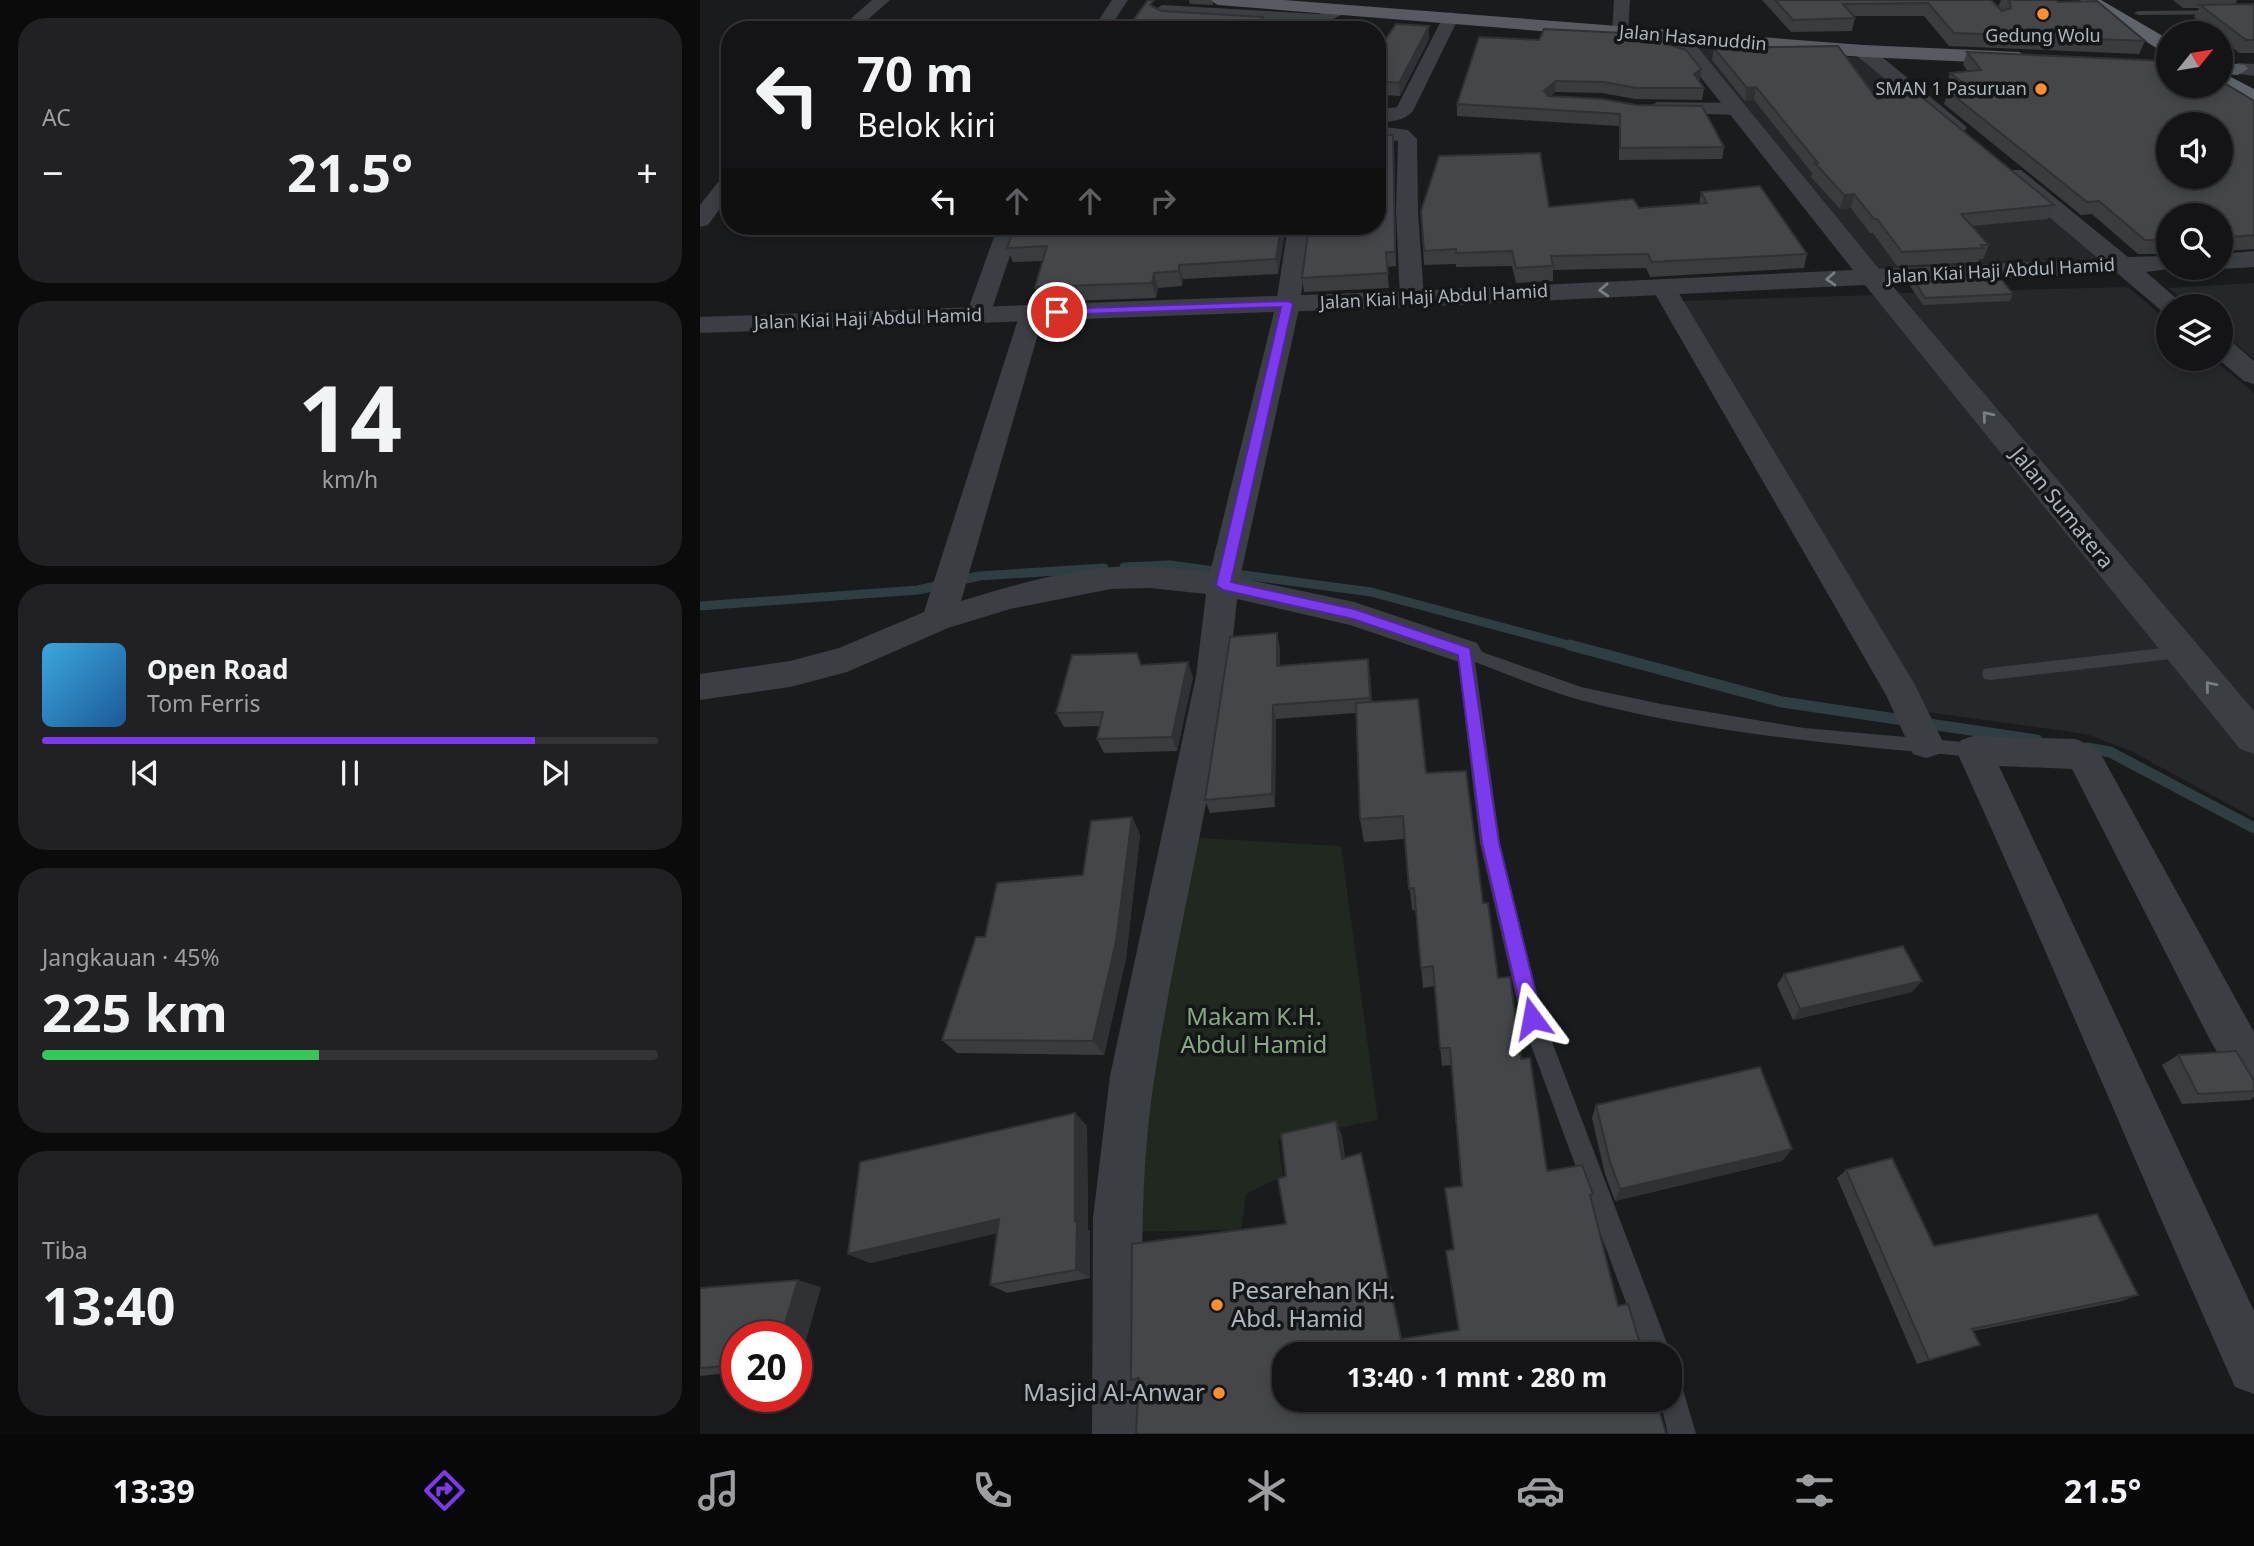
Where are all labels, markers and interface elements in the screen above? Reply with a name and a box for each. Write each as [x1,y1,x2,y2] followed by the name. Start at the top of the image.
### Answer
[2035,6,2051,22] marker: Gedung Wolu
[1616,18,1768,55] street label: Jalan Hasanuddin
[2156,21,2233,98] north arrow
[2156,21,2233,371] map controls
[1985,23,2101,47] place label: Gedung Wolu
[857,40,974,106] text: 70 m
[742,49,833,140] icon: left
[1875,76,2027,100] place label: SMAN 1 Pasuruan
[2033,81,2049,97] marker: SMAN 1 Pasuruan
[42,101,71,133] text: AC
[857,103,996,146] text: Belok kiri
[2156,112,2233,189] button: sound
[287,136,413,207] text: 21.5°
[42,146,64,198] text: −
[636,146,658,198] text: +
[925,182,963,220] icon: left
[998,182,1036,220] icon: ahead
[1071,182,1109,220] icon: ahead
[1144,182,1182,220] icon: right
[2156,203,2233,280] button: search
[1884,252,2116,288] street label: Jalan Kiai Haji Abdul Hamid
[1825,271,1836,286] one-way arrow
[1317,278,1549,314] street label: Jalan Kiai Haji Abdul Hamid
[1027,282,1087,342] pin
[1598,282,1609,297] one-way arrow
[1038,293,1076,331] icon: arrive
[2156,294,2233,371] button: layers
[751,302,982,334] street label: Jalan Kiai Haji Abdul Hamid
[298,355,402,479] text: 14
[1983,412,1995,425] one-way arrow
[2004,439,2120,574] street label: Jalan Sumatera
[322,463,378,495] text: km/h
[147,651,289,687] text: Open Road
[2206,682,2218,695] one-way arrow
[147,687,260,719] text: Tom Ferris
[126,754,164,792] icon: previous
[331,754,369,792] icon: pause
[536,754,574,792] icon: next
[42,941,220,973] text: Jangkauan · 45%
[42,976,228,1047] text: 225 km
[1495,981,1569,1055] position arrow
[1181,999,1327,1060] park label: Makam K.H. Abdul Hamid
[42,1234,88,1266] text: Tiba
[42,1269,176,1340] text: 13:40
[1231,1273,1395,1334] place label: Pesarehan KH. Abd. Hamid
[1209,1297,1225,1313] marker: Pesarehan KH. Abd. Hamid
[721,1321,812,1412] speed limit sign: 20
[1347,1359,1607,1395] text: 13:40 · 1 mnt · 280 m
[1023,1375,1205,1408] place label: Masjid Al-Anwar
[1211,1385,1227,1401] marker: Masjid Al-Anwar
[420,1466,469,1515] icon: directions
[694,1466,743,1515] icon: music
[968,1466,1017,1515] icon: phone
[1242,1466,1291,1515] icon: climate
[1516,1466,1565,1515] icon: car
[1790,1466,1839,1515] icon: filters
[113,1469,195,1512] text: 13:39
[2064,1469,2141,1512] text: 21.5°

